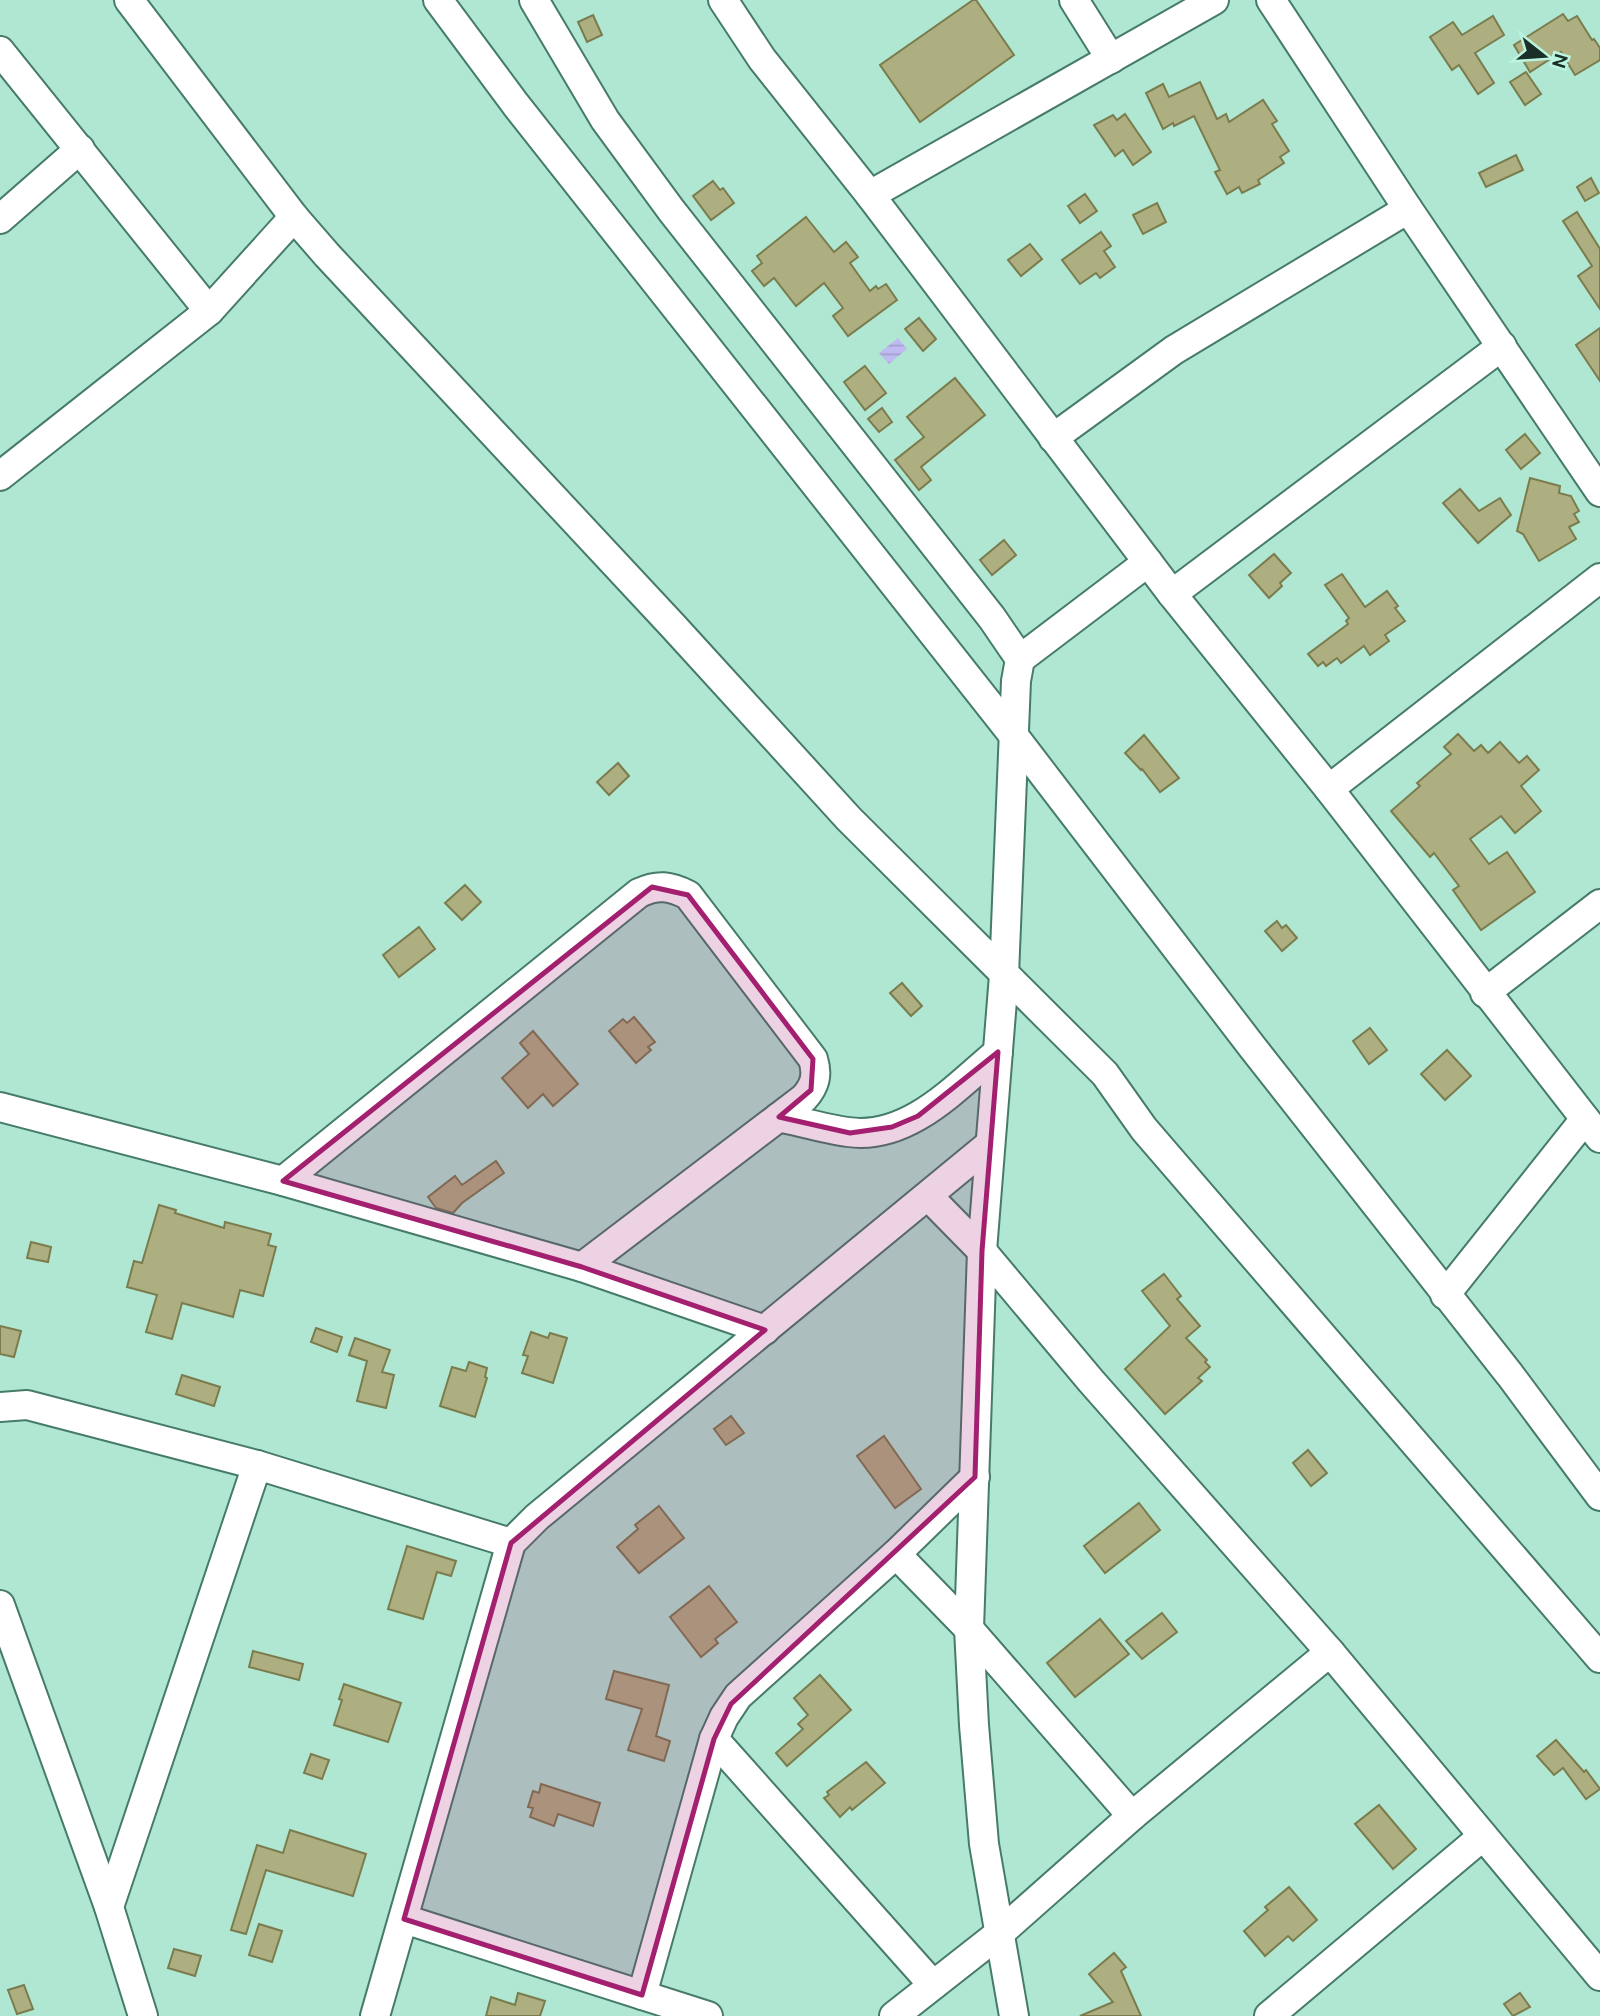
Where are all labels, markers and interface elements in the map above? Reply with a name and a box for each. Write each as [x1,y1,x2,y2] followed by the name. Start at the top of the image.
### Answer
[1509,21,1579,91] north arrow
[1548,51,1573,71] text: N

